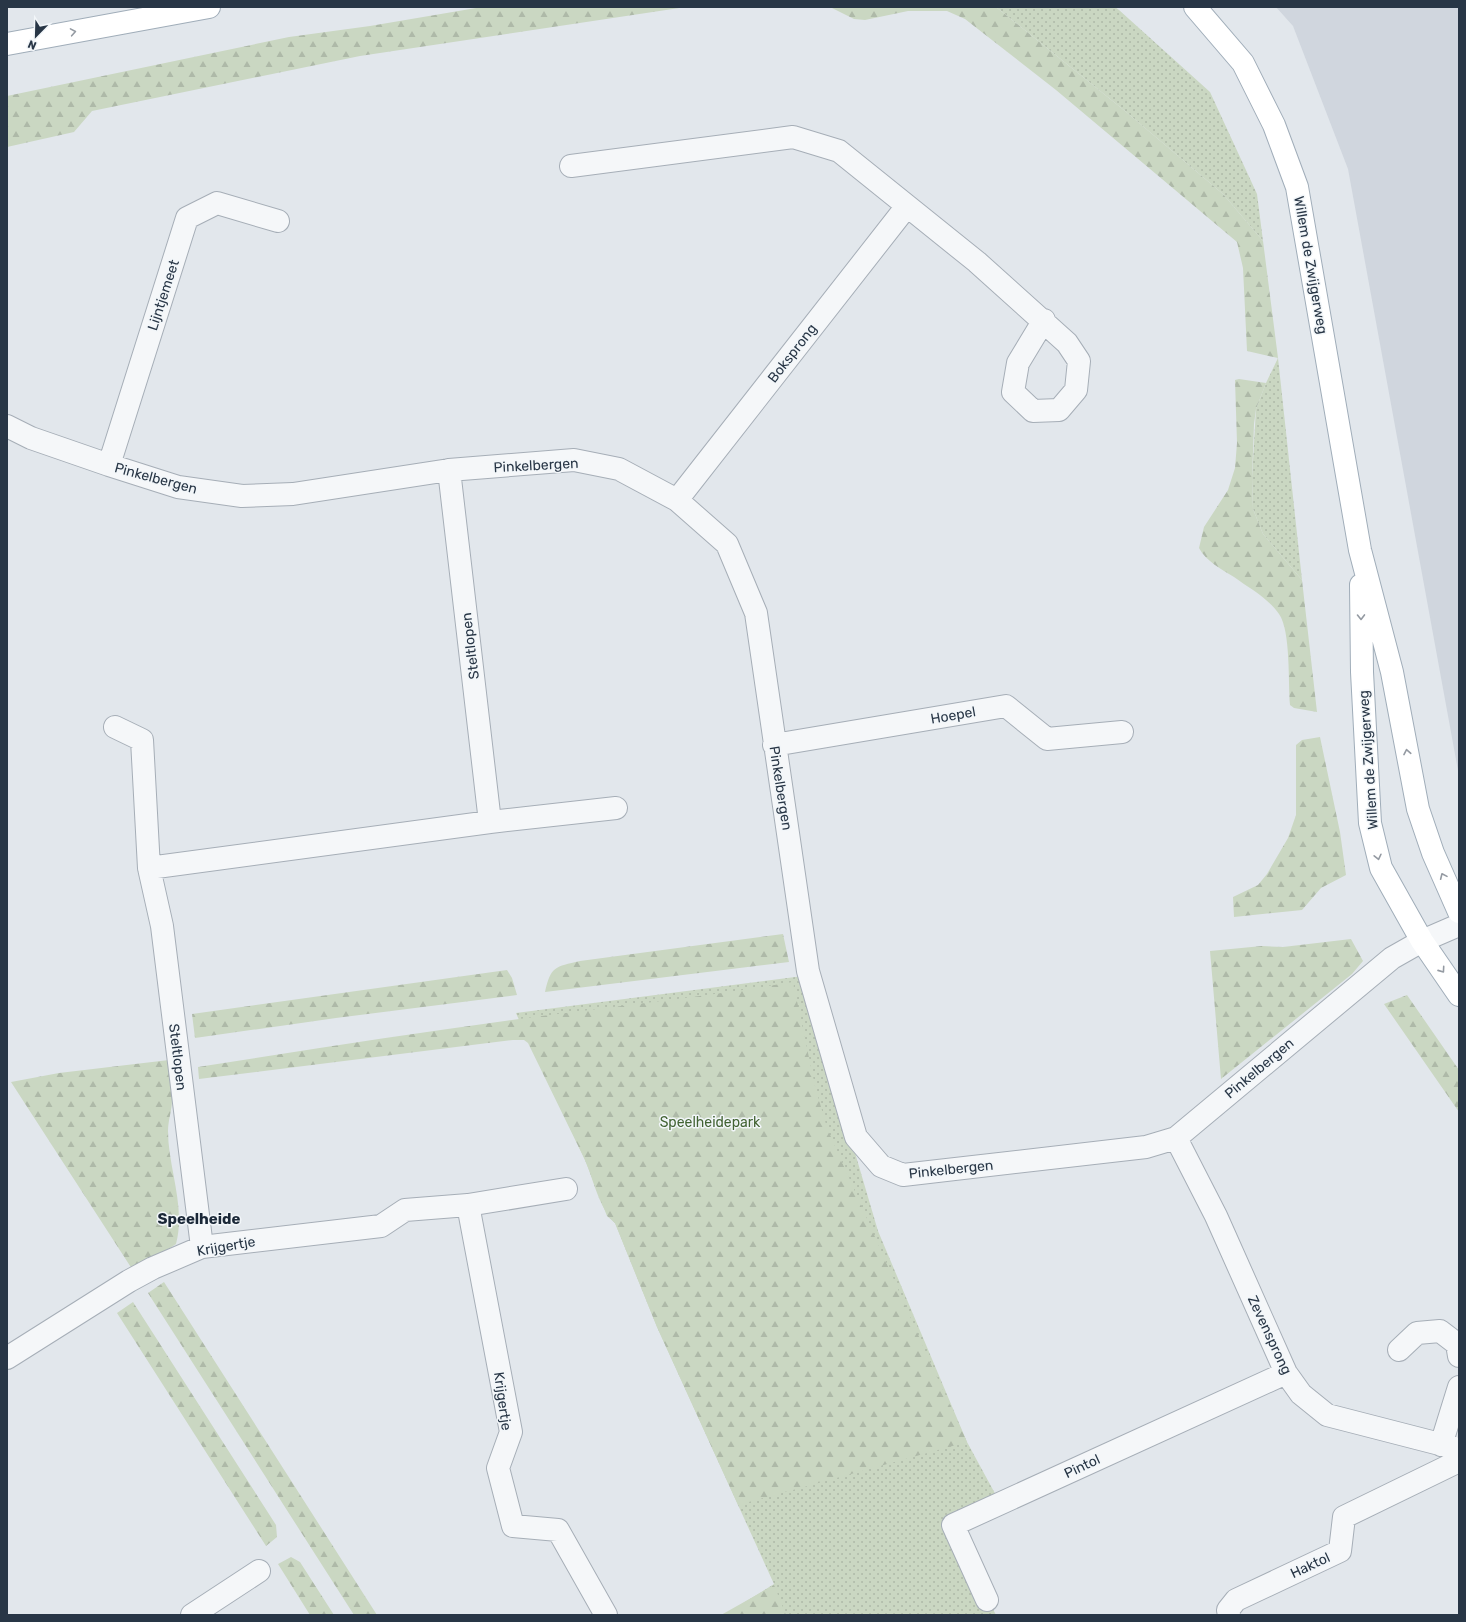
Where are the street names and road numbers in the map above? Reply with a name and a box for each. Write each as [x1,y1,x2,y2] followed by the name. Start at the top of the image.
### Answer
[1290,195,1331,335] street label: Willem de Zwijgerweg
[144,257,183,333] street label: Lijntjemeet
[764,320,821,386] street label: Boksprong
[493,455,579,476] street label: Pinkelbergen
[113,459,199,498] street label: Pinkelbergen
[458,612,483,680] street label: Steltlopen
[1355,690,1382,830] street label: Willem de Zwijgerweg
[929,703,977,728] street label: Hoepel
[765,745,796,831] street label: Pinkelbergen
[165,1023,190,1091] street label: Steltlopen
[1221,1035,1297,1102] street label: Pinkelbergen
[908,1157,994,1182] street label: Pinkelbergen
[196,1233,257,1260] street label: Krijgertje
[1244,1293,1295,1377] street label: Zevensprong
[490,1371,515,1432] street label: Krijgertje
[1062,1451,1103,1482] street label: Pintol
[1288,1549,1333,1582] street label: Haktol

